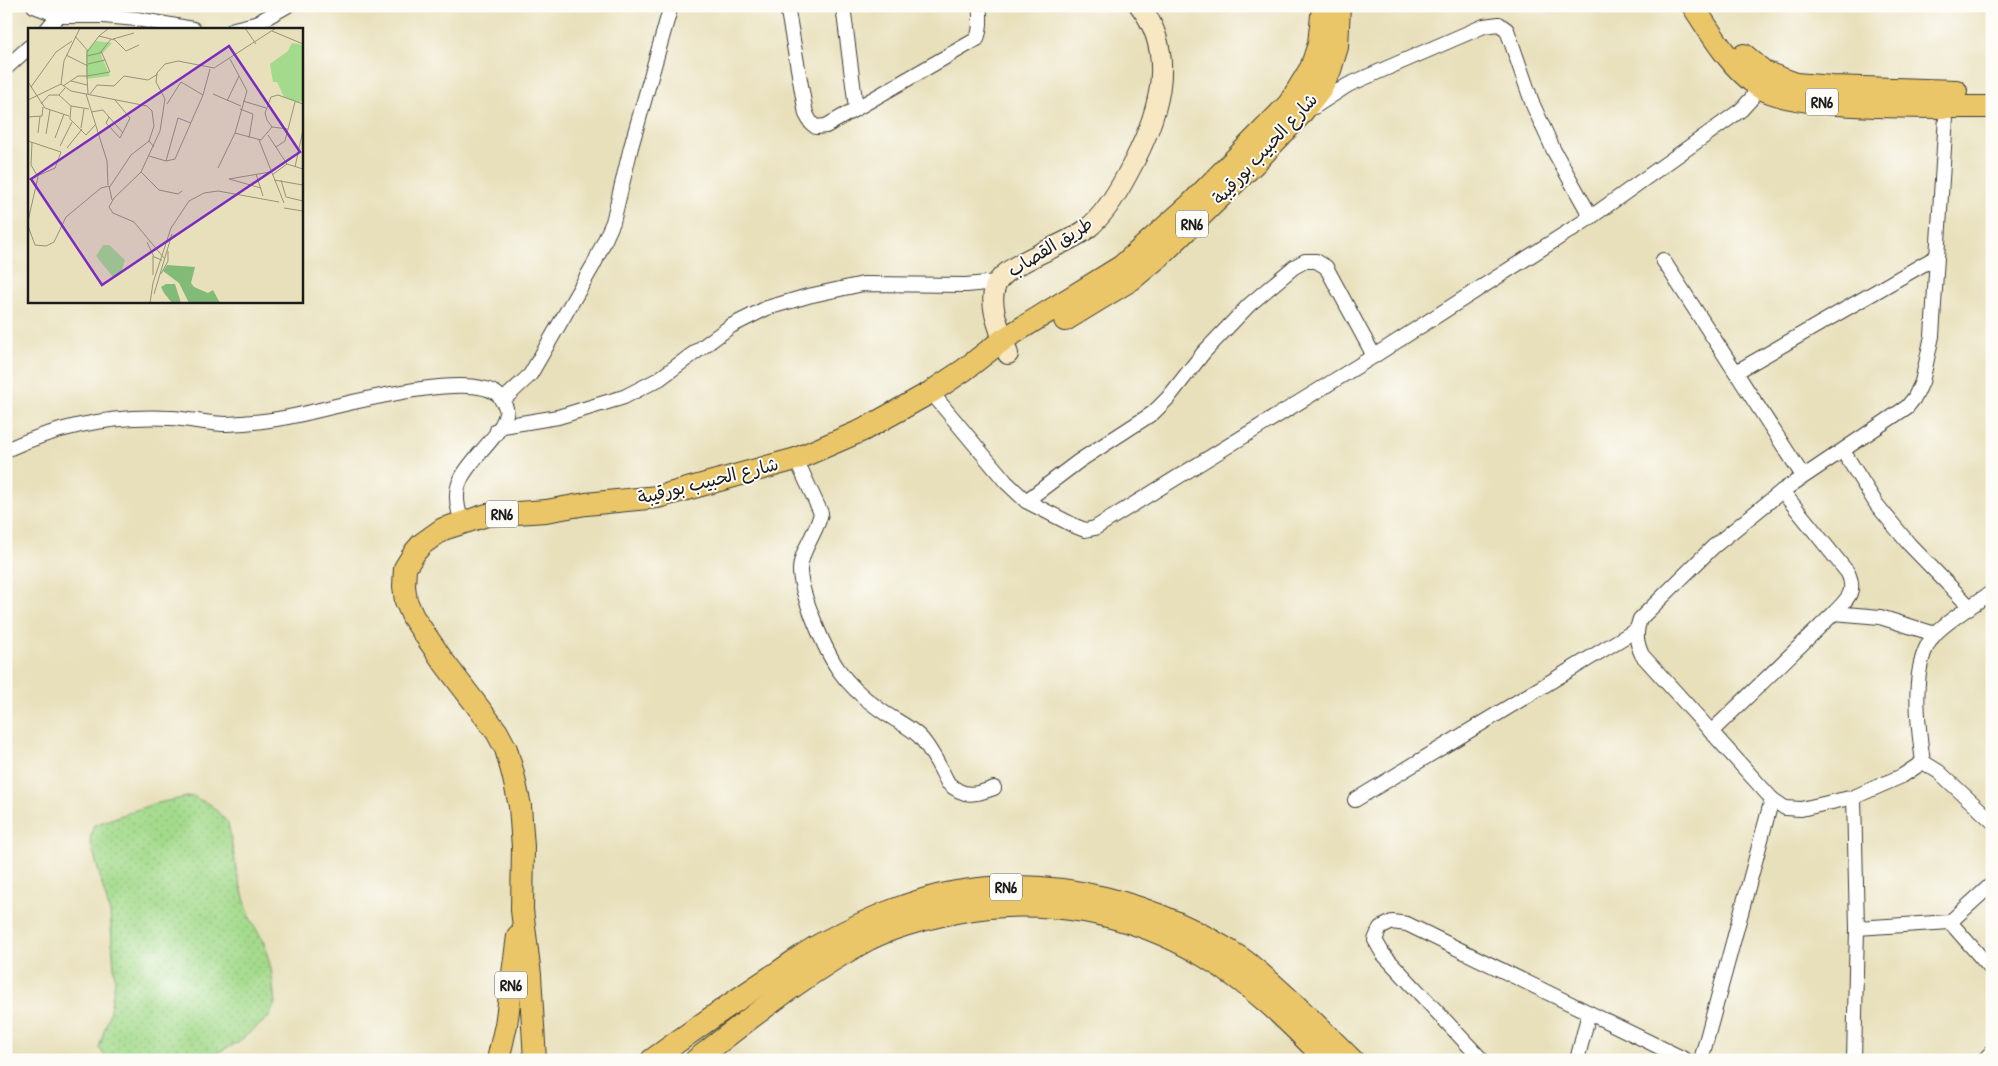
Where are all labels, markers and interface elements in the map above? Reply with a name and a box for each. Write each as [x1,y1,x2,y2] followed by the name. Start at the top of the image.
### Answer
[28,28,302,302] inset map
[1206,87,1323,210] street label: شارع الحبيب بورقيبة
[1806,88,1838,115] road number: RN6
[1176,210,1208,238] road number: RN6
[1002,211,1097,283] street label: طريق القصاب
[635,451,781,510] street label: شارع الحبيب بورقيبة
[486,500,518,528] road number: RN6
[990,874,1022,900] road number: RN6
[495,972,527,998] road number: RN6

